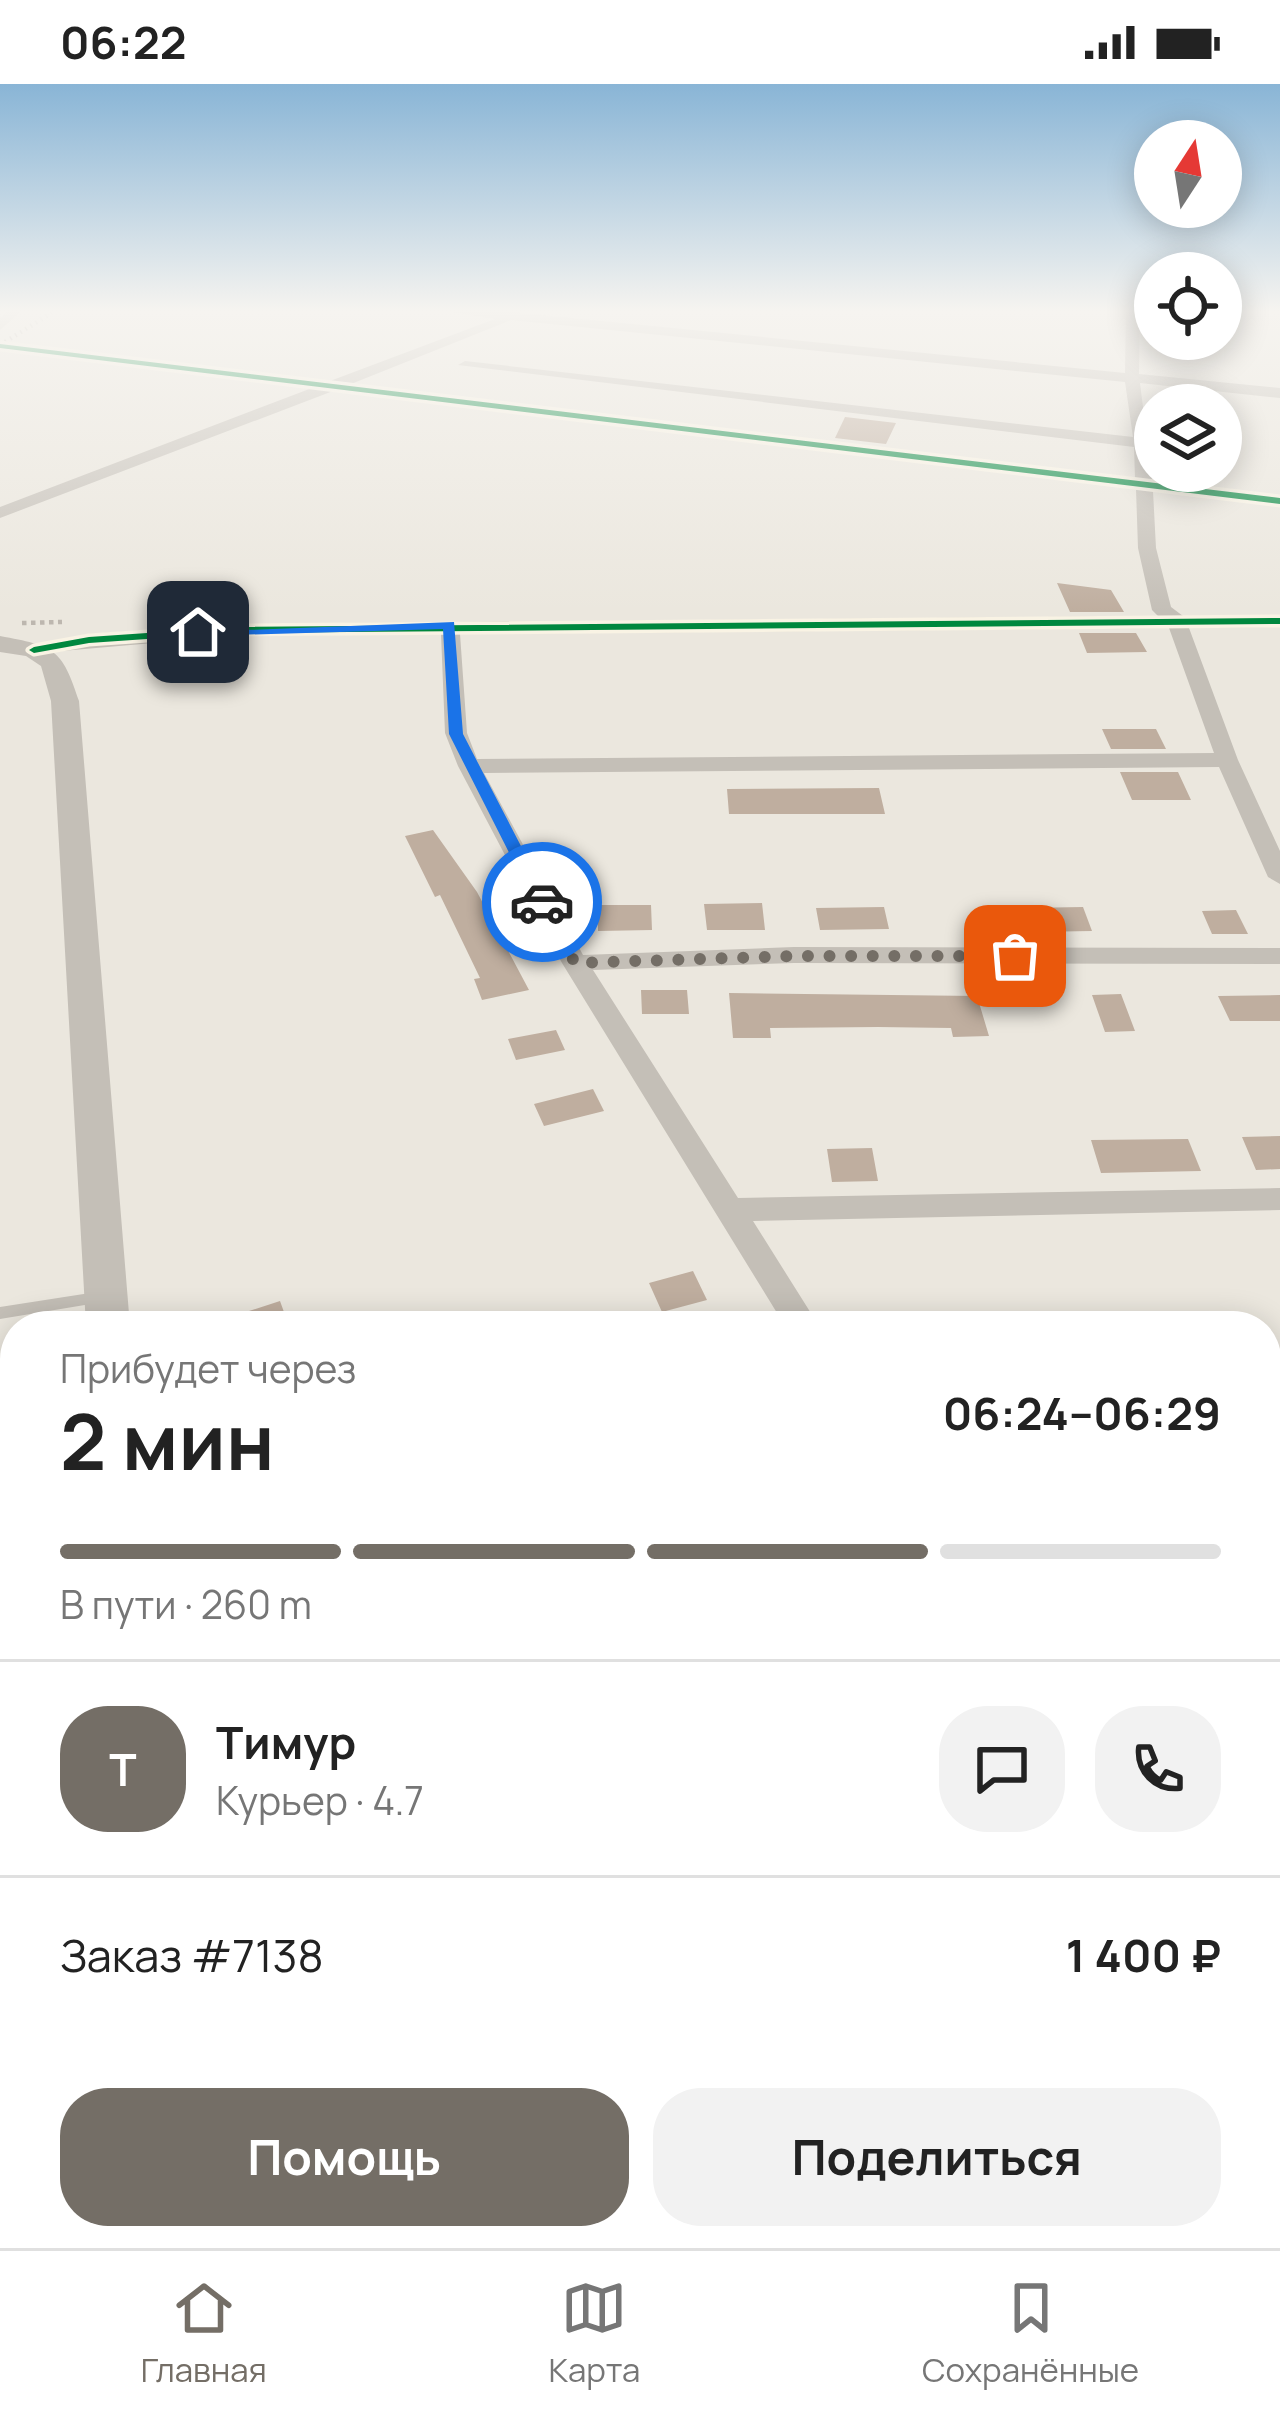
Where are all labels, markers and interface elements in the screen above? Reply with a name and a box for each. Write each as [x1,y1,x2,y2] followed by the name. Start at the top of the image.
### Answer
[60,11,187,73] text: 06:22
[1134,120,1242,228] north arrow
[1134,120,1242,492] map controls
[1134,252,1242,360] button: locate
[1134,384,1242,492] button: layers
[147,581,249,683] pin
[165,599,231,665] icon: home
[482,842,602,962] courier
[509,869,575,935] icon: car
[964,905,1066,1007] pin
[982,923,1048,989] icon: bag
[60,1341,356,1395] text: Прибудет через
[943,1382,1221,1444] text: 06:24–06:29
[60,1387,275,1493] text: 2 мин
[60,1577,312,1631] text: В пути · 260 m
[939,1706,1065,1832] button: chat
[1095,1706,1221,1832] button: phone
[216,1711,356,1773] text: Тимур
[109,1738,137,1800] text: Т
[216,1773,424,1827] text: Курьер · 4.7
[60,1924,324,1986] text: Заказ #7138
[1066,1924,1221,1986] text: 1 400 ₽
[60,2088,629,2226] button: Помощь
[653,2088,1221,2226] button: Поделиться
[141,2275,267,2392] tab: Главная
[548,2275,640,2392] tab: Карта
[922,2275,1139,2392] tab: Сохранённые

